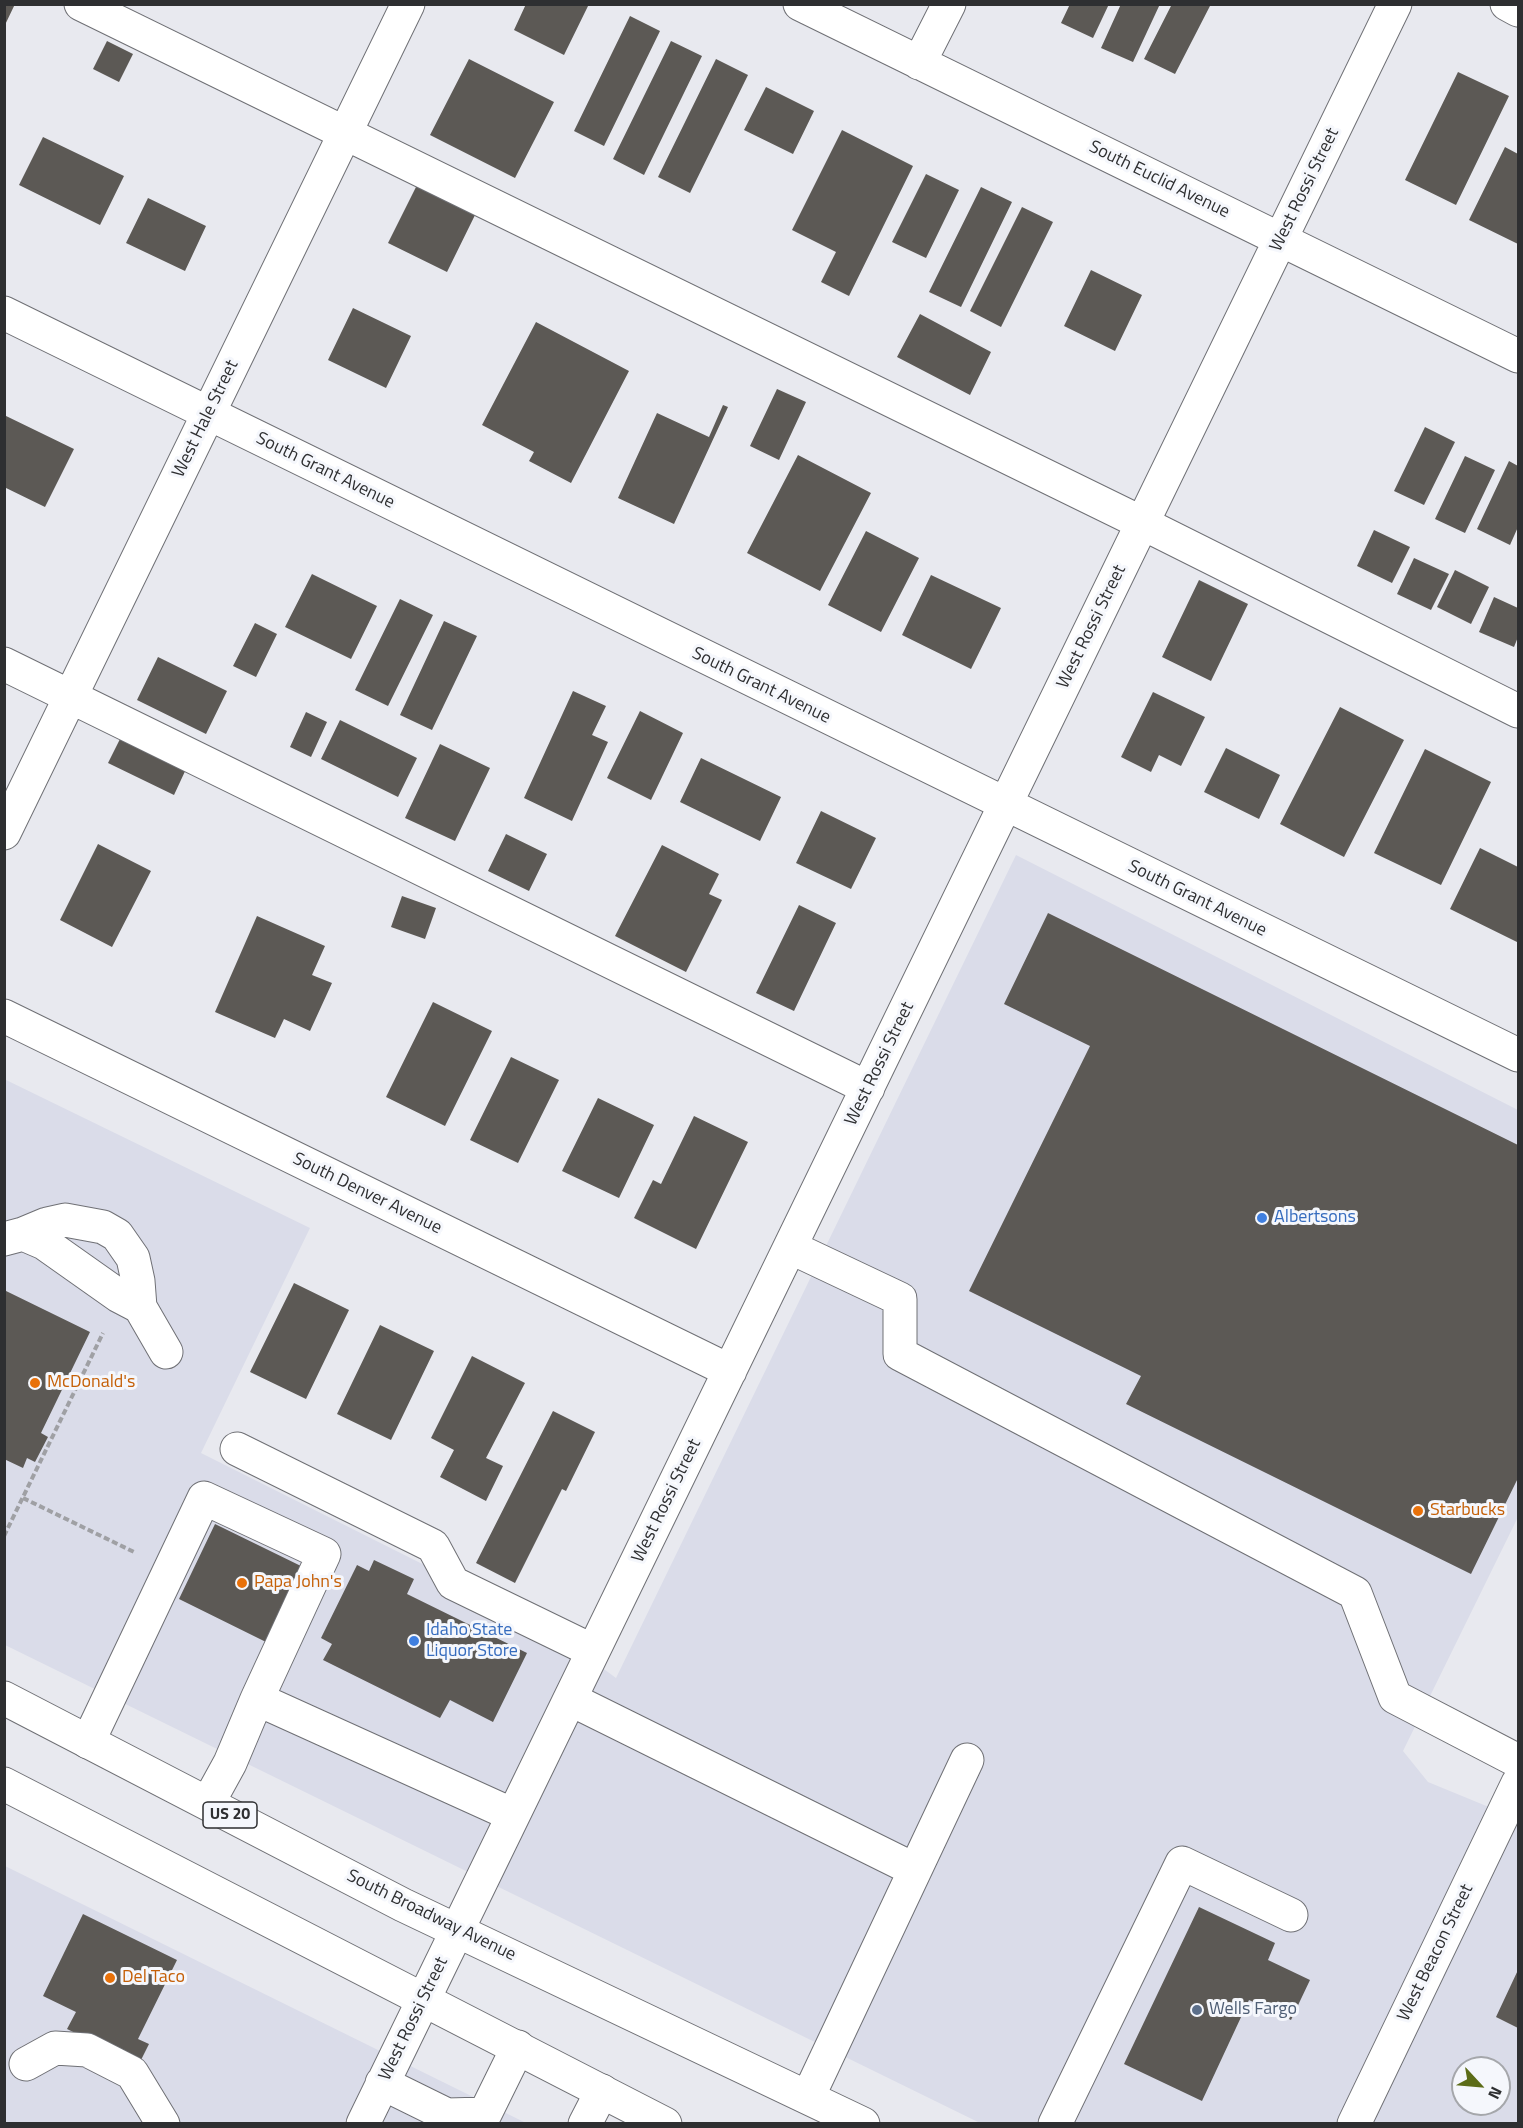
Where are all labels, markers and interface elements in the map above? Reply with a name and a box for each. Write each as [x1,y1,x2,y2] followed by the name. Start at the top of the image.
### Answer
[1266,125,1344,255] street label: West Rossi Street
[1085,137,1233,223] street label: South Euclid Avenue
[168,357,244,481] street label: West Hale Street
[252,428,398,514] street label: South Grant Avenue
[1053,562,1131,692] street label: West Rossi Street
[688,643,834,729] street label: South Grant Avenue
[1124,856,1270,942] street label: South Grant Avenue
[841,999,919,1129] street label: West Rossi Street
[289,1149,445,1239] street label: South Denver Avenue
[1274,1207,1356,1229] place label: Albertsons
[1255,1211,1269,1225] marker: Albertsons
[47,1372,135,1394] place label: McDonald's
[28,1376,42,1390] marker: McDonald's
[628,1436,706,1566] street label: West Rossi Street
[1430,1500,1505,1522] place label: Starbucks
[1411,1504,1425,1518] marker: Starbucks
[254,1572,342,1594] place label: Papa John's
[235,1576,249,1590] marker: Papa John's
[426,1620,518,1662] place label: Idaho State Liquor Store
[407,1634,421,1648] marker: Idaho State Liquor Store
[203,1802,257,1828] road number: US 20
[343,1866,519,1966] street label: South Broadway Avenue
[1393,1881,1479,2025] street label: West Beacon Street
[375,1954,453,2084] street label: West Rossi Street
[122,1967,185,1989] place label: Del Taco
[103,1971,117,1985] marker: Del Taco
[1209,1999,1297,2021] place label: Wells Fargo
[1190,2003,1204,2017] marker: Wells Fargo
[1451,2056,1511,2116] north arrow
[1482,2083,1509,2103] text: N

